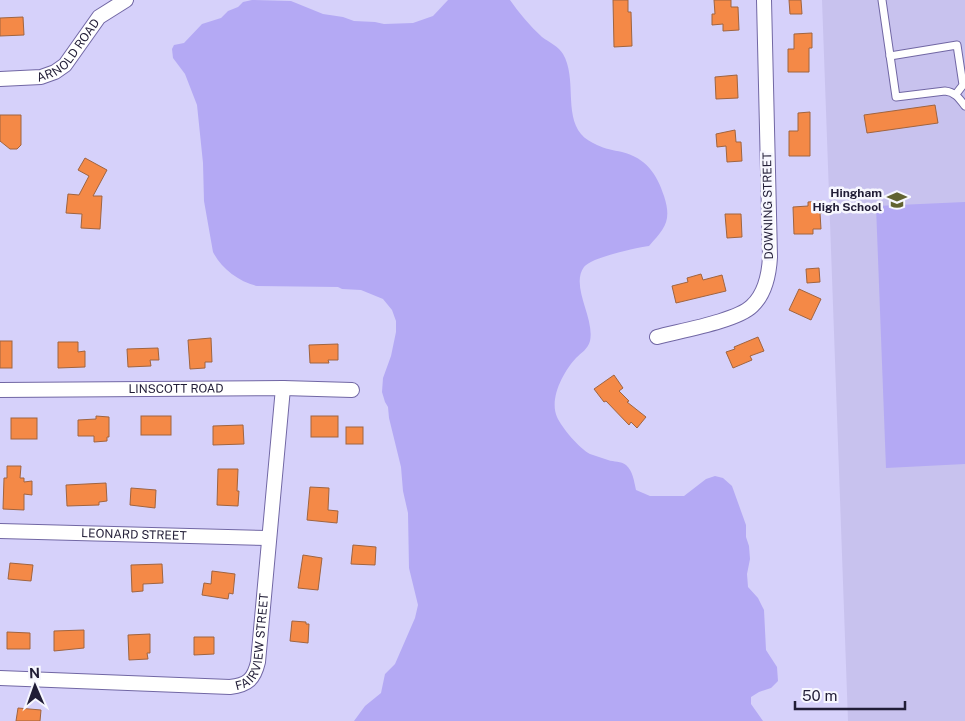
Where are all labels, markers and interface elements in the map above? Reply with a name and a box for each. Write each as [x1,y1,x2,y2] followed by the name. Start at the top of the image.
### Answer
[35,16,102,85] street label: ARNOLD ROAD
[760,152,776,260] street label: DOWNING STREET
[813,186,882,214] place label: Hingham High School
[886,189,908,211] school or university icon: Hingham High School
[128,381,224,396] street label: LINSCOTT ROAD
[81,526,187,543] street label: LEONARD STREET
[234,593,271,693] street label: FAIRVIEW STREET
[10,661,60,711] north arrow
[29,665,40,681] text: N
[795,678,905,710] scale bar
[802,687,837,704] text: 50 m

